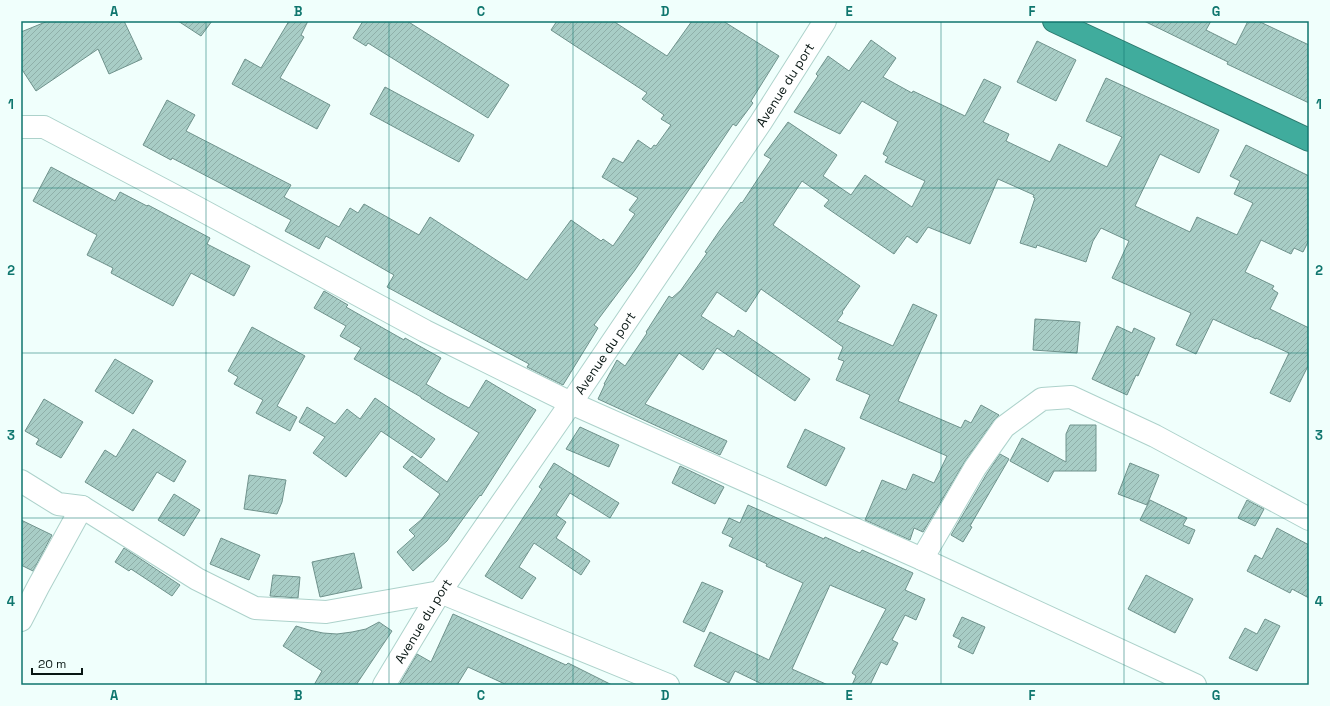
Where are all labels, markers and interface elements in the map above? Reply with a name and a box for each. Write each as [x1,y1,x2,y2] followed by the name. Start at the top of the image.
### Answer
[110,3,119,20] text: A
[294,3,303,20] text: B
[477,3,485,20] text: C
[661,3,670,20] text: D
[845,3,853,20] text: E
[1029,3,1036,20] text: F
[1212,3,1220,20] text: G
[752,39,818,130] street label: Avenue du port
[8,96,14,113] text: 1
[1316,96,1322,113] text: 1
[7,262,15,279] text: 2
[1315,262,1323,279] text: 2
[571,308,639,398] street label: Avenue du port
[7,427,15,444] text: 3
[1315,427,1323,444] text: 3
[391,575,455,666] street label: Avenue du port
[7,593,15,610] text: 4
[1315,593,1323,610] text: 4
[32,650,82,676] scale bar
[38,656,66,672] text: 20 m
[110,687,119,704] text: A
[294,687,303,704] text: B
[477,687,485,704] text: C
[661,687,670,704] text: D
[845,687,853,704] text: E
[1029,687,1036,704] text: F
[1212,687,1220,704] text: G

